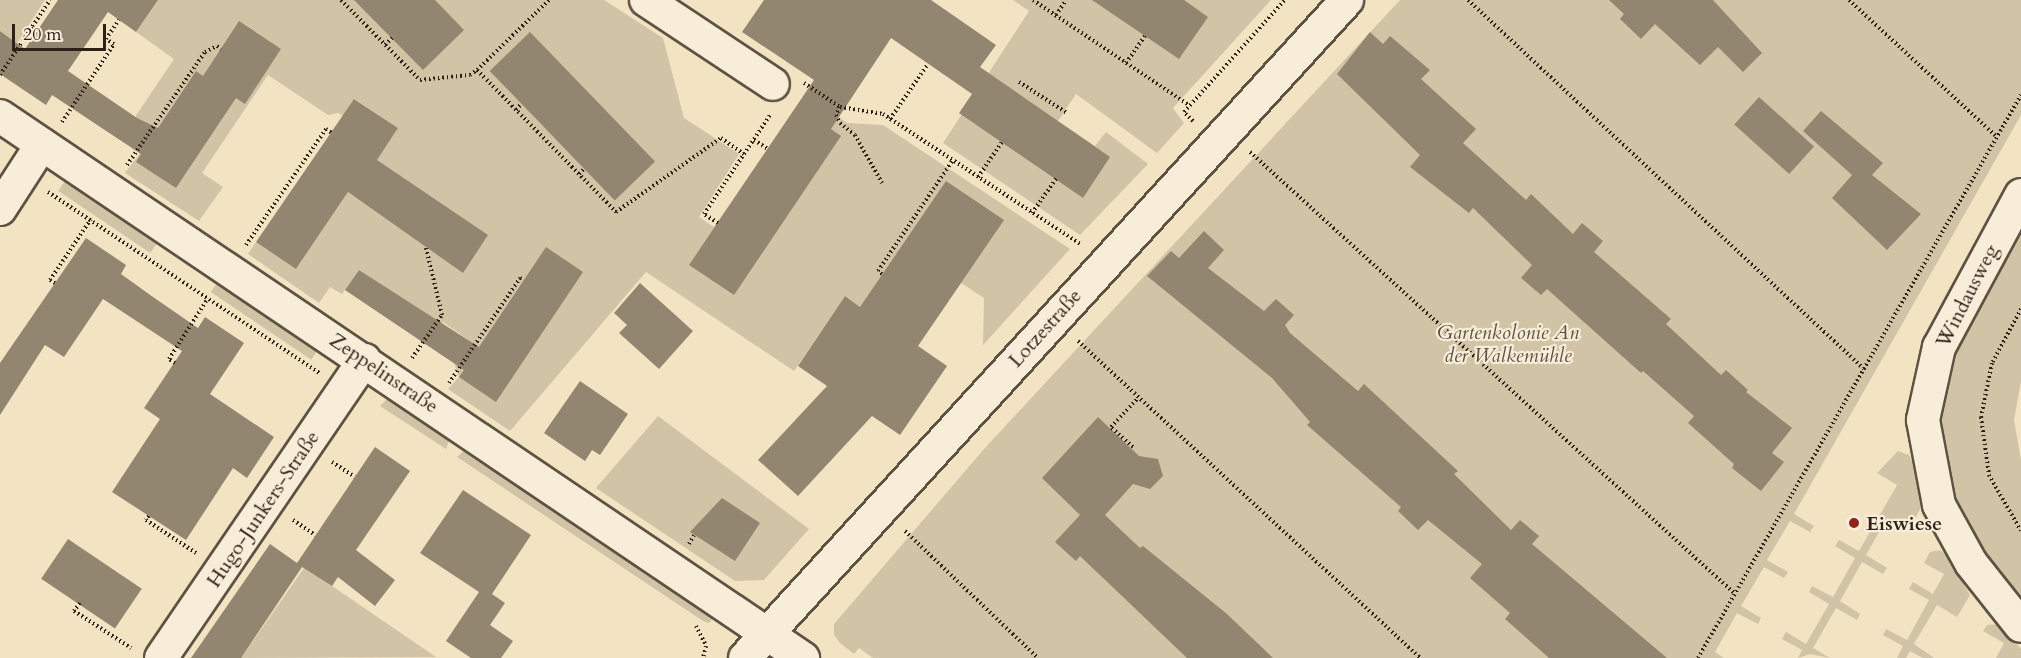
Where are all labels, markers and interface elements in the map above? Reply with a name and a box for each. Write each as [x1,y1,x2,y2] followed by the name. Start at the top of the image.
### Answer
[15,12,110,50] scale bar
[23,22,62,47] text: 20 m
[1931,240,2003,352] street label: Windausweg
[1004,284,1086,372] street label: Lotzestraße
[1437,321,1579,368] park label: Gartenkolonie An der Walkemühle
[325,328,443,418] street label: Zeppelinstraße
[202,426,324,592] street label: Hugo-Junkers-Straße
[1866,511,1942,535] place label: Eiswiese
[1847,516,1861,530] marker: Eiswiese

